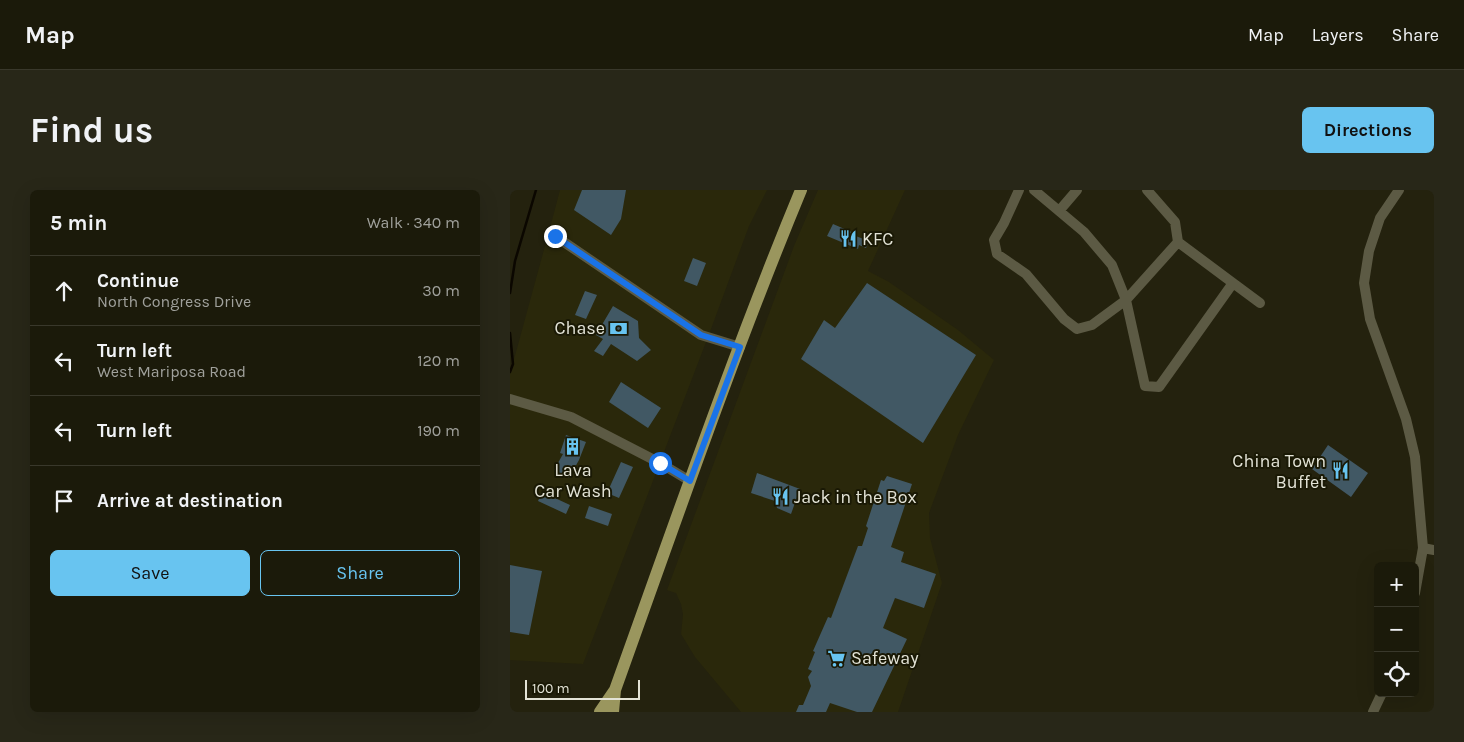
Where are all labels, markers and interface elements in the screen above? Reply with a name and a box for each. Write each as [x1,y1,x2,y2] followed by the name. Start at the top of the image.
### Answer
[25,21,75,49] text: Map
[1248,24,1284,46] text: Map
[1312,24,1364,46] text: Layers
[1392,24,1439,46] text: Share
[1302,107,1434,153] button: Directions
[30,110,153,151] text: Find us
[50,211,107,235] text: 5 min
[367,213,460,232] text: Walk · 340 m
[544,225,567,248] route end
[862,228,893,250] place label: KFC
[838,229,858,249] restaurant icon: KFC
[97,270,179,292] text: Continue
[50,277,78,305] icon: ahead
[422,281,460,300] text: 30 m
[97,292,251,311] text: North Congress Drive
[554,317,605,339] place label: Chase
[609,318,629,338] bank icon: Chase
[97,340,172,362] text: Turn left
[50,347,78,375] icon: left
[417,351,460,370] text: 120 m
[97,362,246,381] text: West Mariposa Road
[50,417,78,445] icon: left
[97,420,172,442] text: Turn left
[417,421,460,440] text: 190 m
[563,437,583,457] building icon: Lava Car Wash
[1232,450,1326,493] place label: China Town Buffet
[649,452,672,475] route start
[534,459,612,502] place label: Lava Car Wash
[1330,461,1350,481] restaurant icon: China Town Buffet
[794,486,917,508] place label: Jack in the Box
[50,487,78,515] icon: arrive
[770,487,790,507] restaurant icon: Jack in the Box
[97,490,283,512] text: Arrive at destination
[50,550,250,596] button: Save
[260,550,460,596] button: Share
[1374,562,1419,697] map controls
[1374,562,1419,607] button: +
[1374,607,1419,652] button: −
[851,647,919,669] place label: Safeway
[827,648,847,668] supermarket icon: Safeway
[1374,652,1419,697] button: locate
[525,677,640,700] scale bar
[532,680,570,697] text: 100 m

